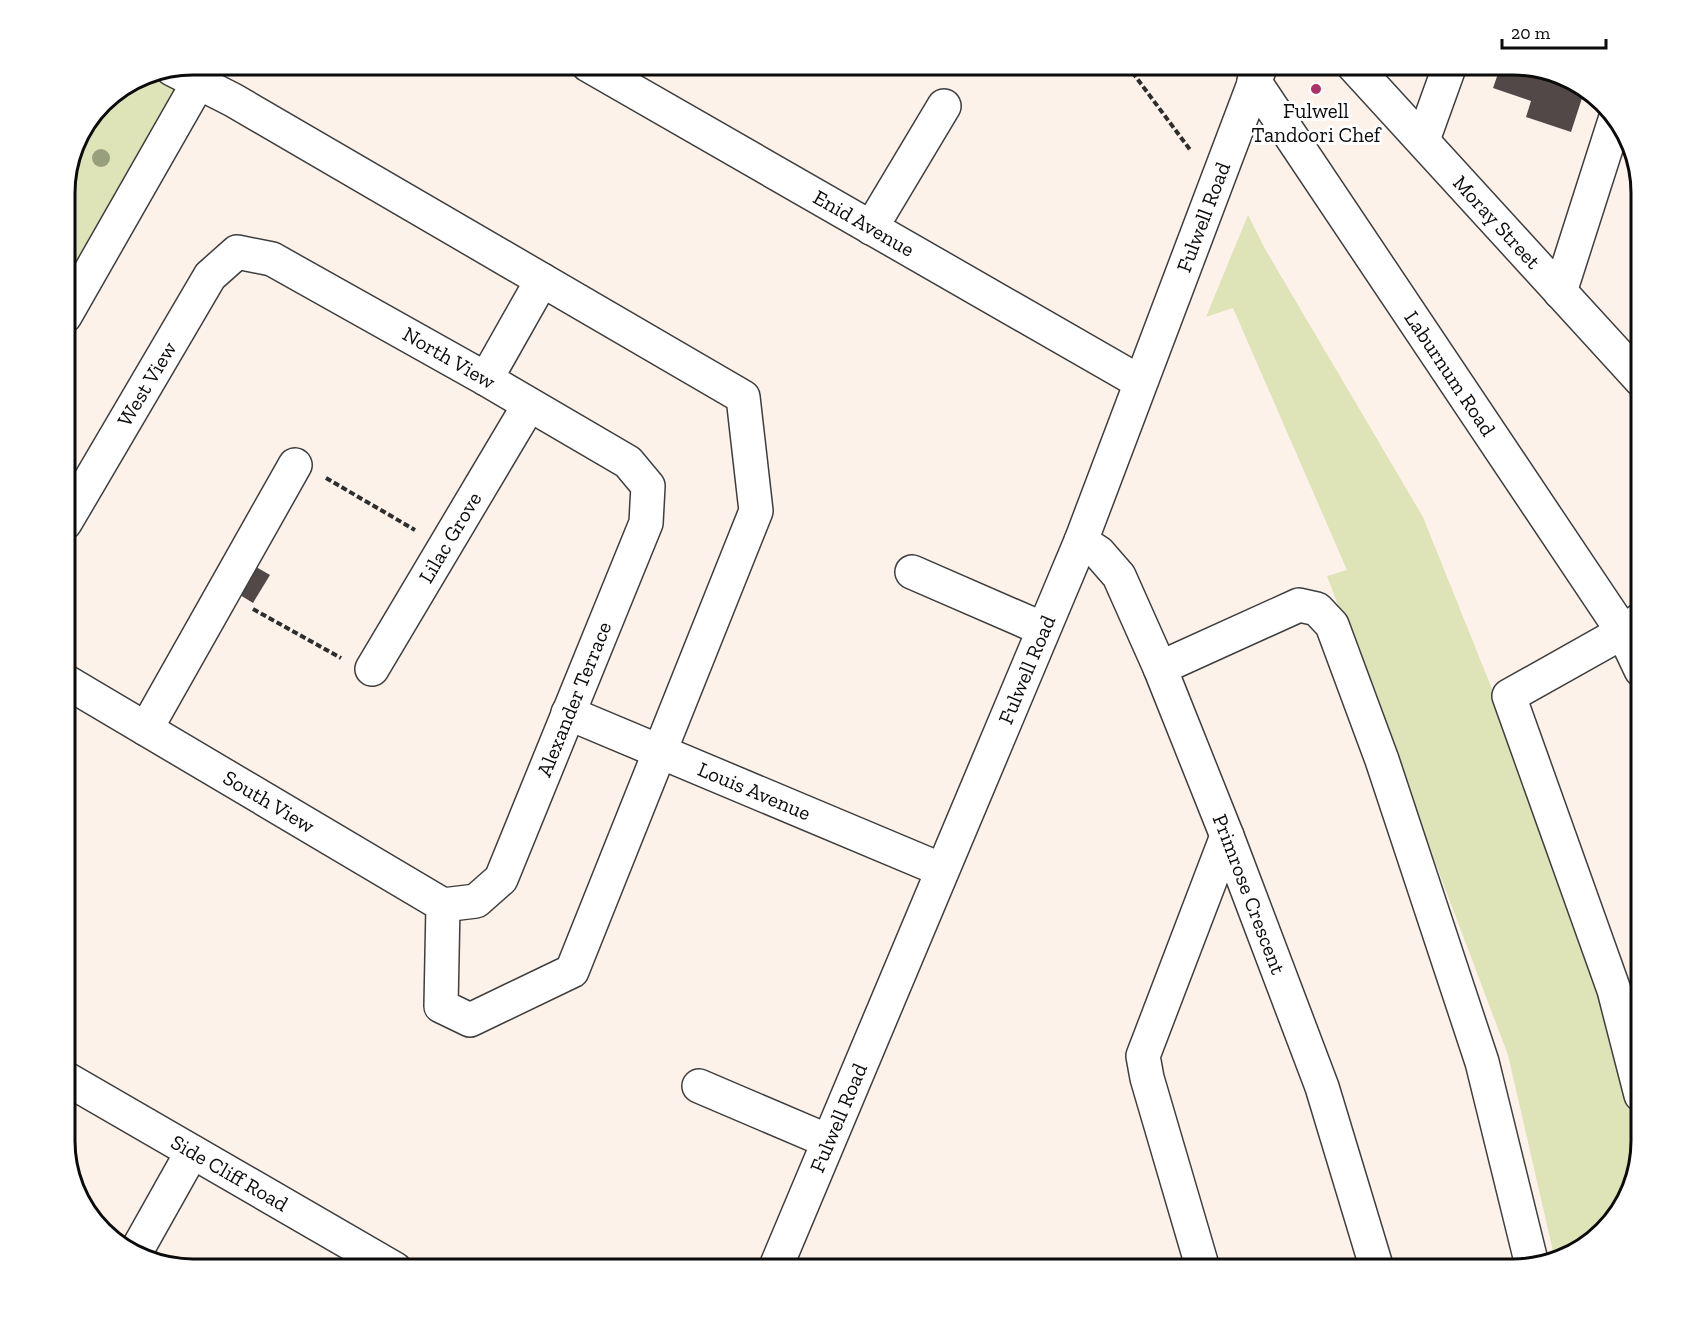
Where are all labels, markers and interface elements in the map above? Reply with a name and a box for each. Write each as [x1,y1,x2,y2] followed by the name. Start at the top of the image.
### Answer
[1502,12,1606,50] scale bar
[1511,22,1551,44] text: 20 m
[1309,82,1323,96] marker: Fulwell Tandoori Chef
[1251,98,1382,147] place label: Fulwell Tandoori Chef
[1171,158,1235,275] street label: Fulwell Road
[1448,170,1546,274] street label: Moray Street
[809,184,919,262] street label: Enid Avenue
[1399,306,1501,441] street label: Laburnum Road
[398,321,500,394] street label: North View
[112,337,182,431] street label: West View
[413,487,487,587] street label: Lilac Grove
[992,611,1061,728] street label: Fulwell Road
[531,618,617,780] street label: Alexander Terrace
[694,756,815,825] street label: Louis Avenue
[219,765,319,838] street label: South View
[1208,810,1291,978] street label: Primrose Crescent
[804,1059,872,1176] street label: Fulwell Road
[167,1129,293,1217] street label: Side Cliff Road

